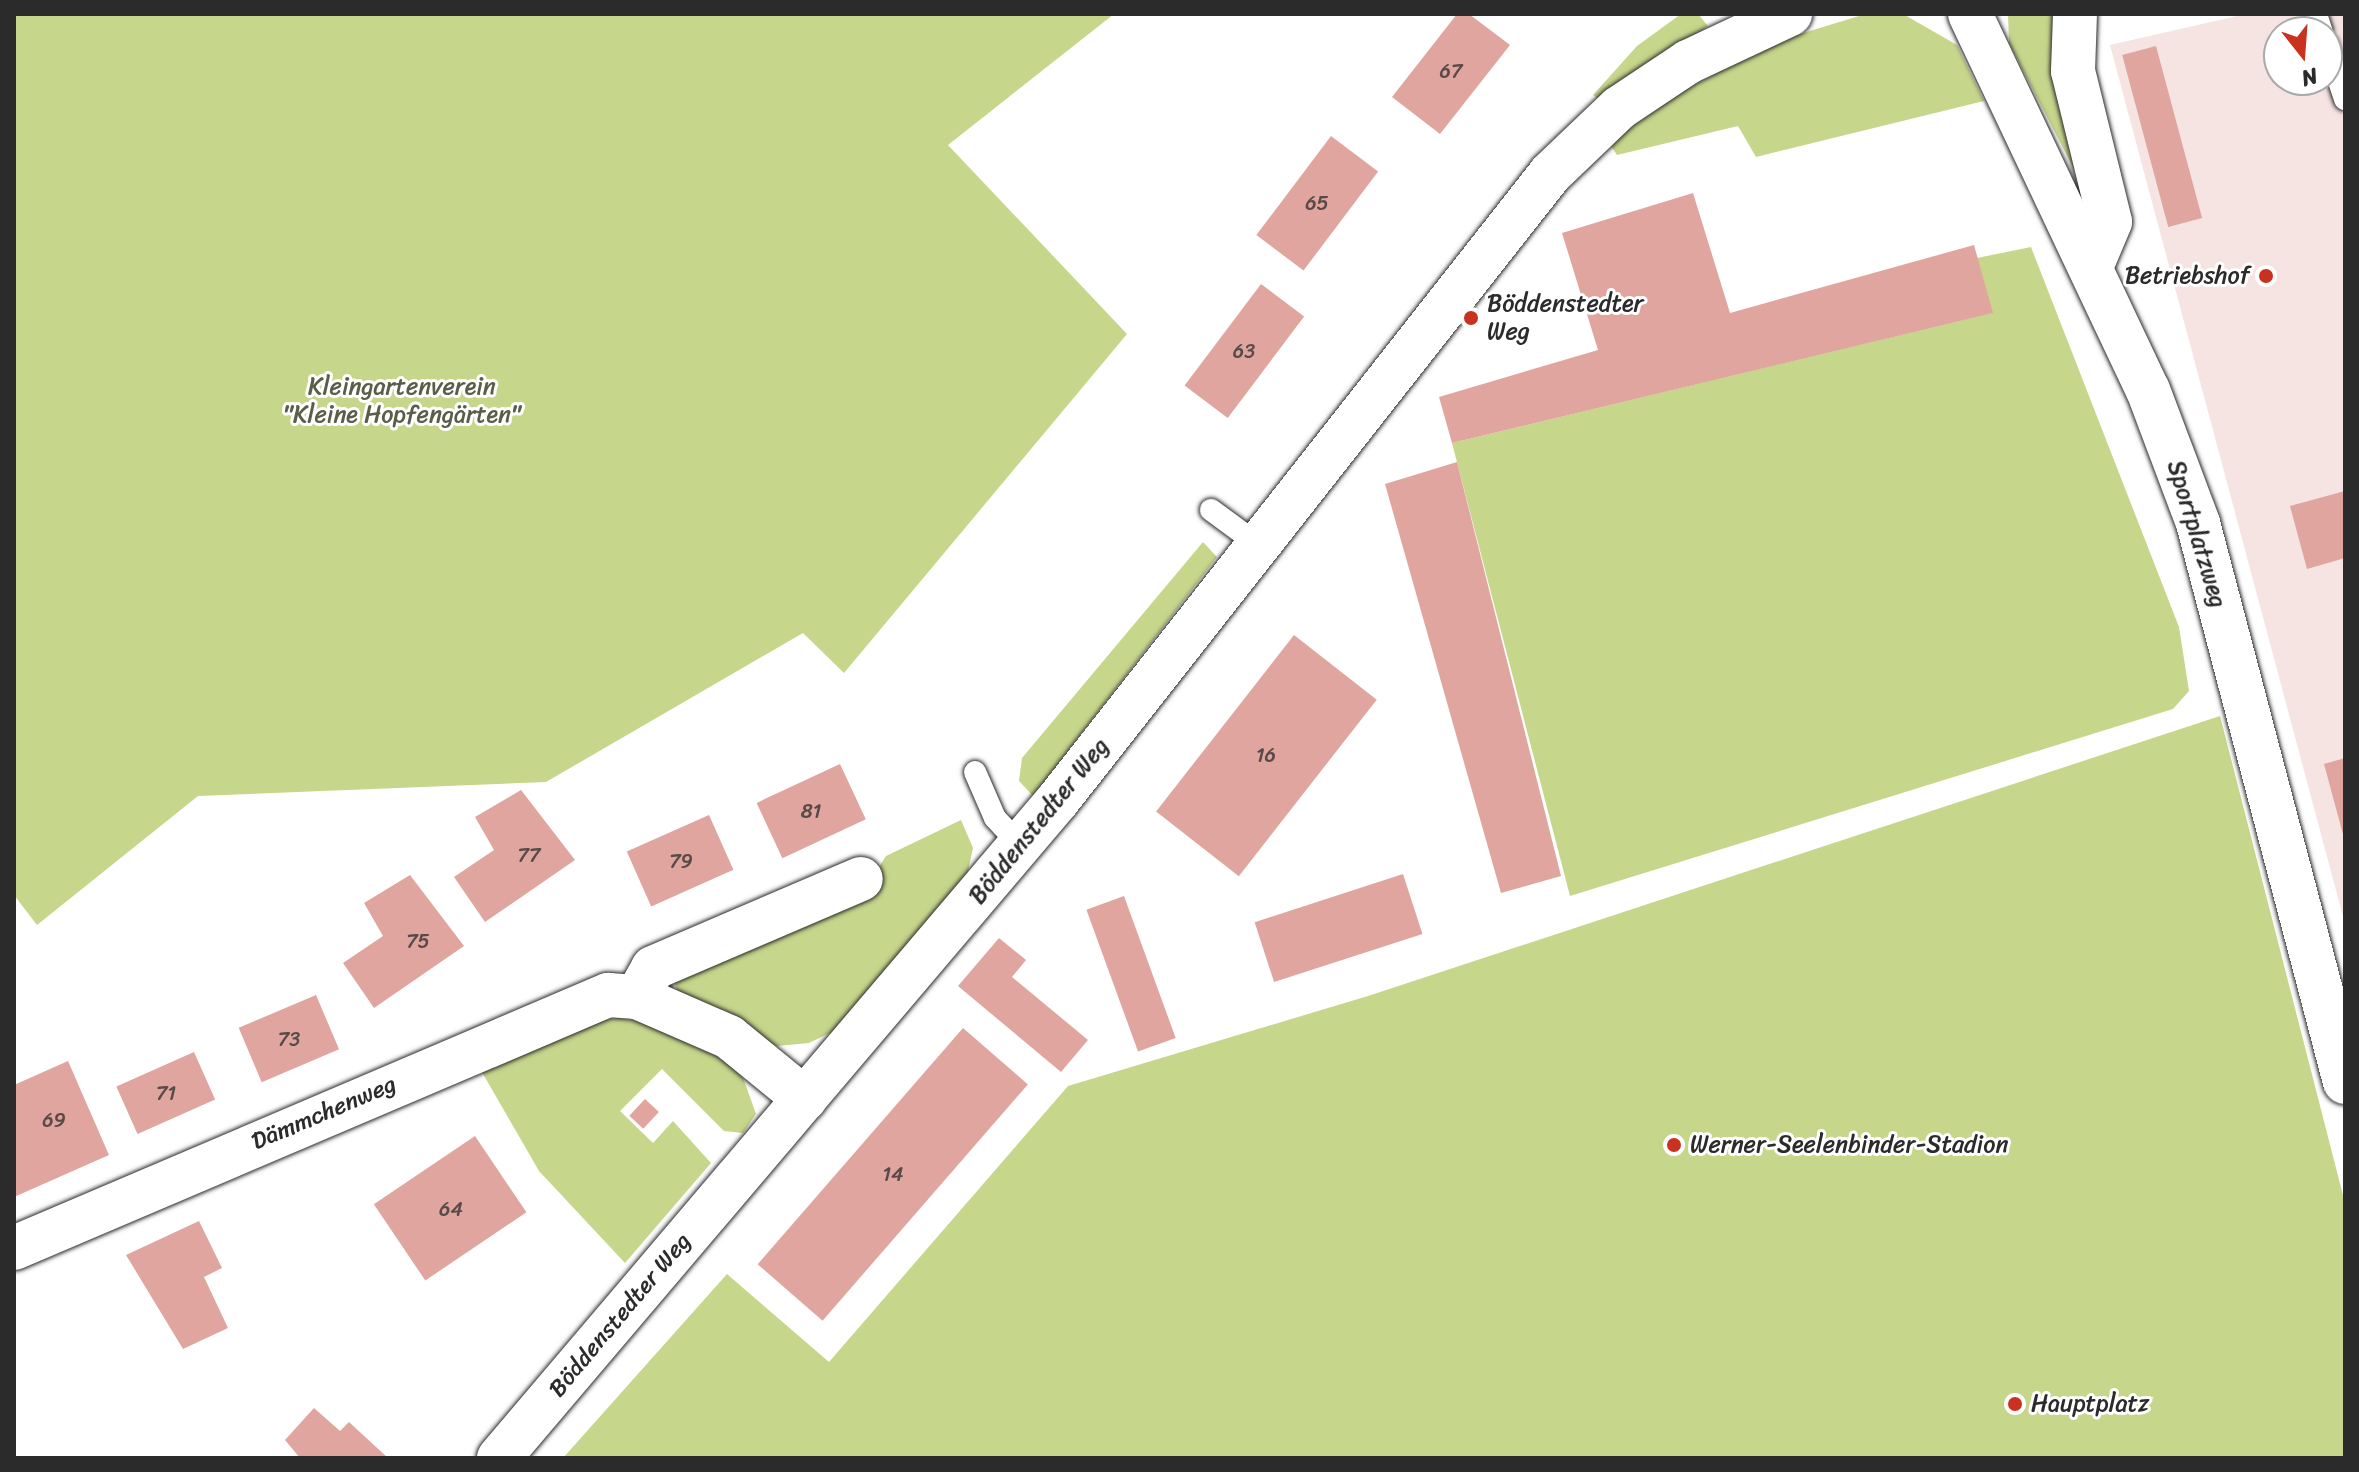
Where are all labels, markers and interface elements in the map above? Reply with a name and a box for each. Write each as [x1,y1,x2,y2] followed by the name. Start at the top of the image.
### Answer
[2263,16,2343,96] north arrow
[2297,57,2323,98] text: N
[1440,59,1462,83] house number: 67
[1305,191,1329,215] house number: 65
[2125,262,2250,290] place label: Betriebshof
[2257,267,2275,285] marker: Betriebshof
[1487,290,1643,346] place label: Böddenstedter Weg
[1462,309,1480,327] marker: Böddenstedter Weg
[1233,339,1255,363] house number: 63
[284,373,520,429] park label: Kleingartenverein "Kleine Hopfengärten"
[2161,457,2233,611] street label: Sportplatzweg
[963,732,1115,910] street label: Böddenstedter Weg
[1256,743,1276,767] house number: 16
[801,799,821,823] house number: 81
[518,843,540,867] house number: 77
[669,849,693,873] house number: 79
[406,929,430,953] house number: 75
[278,1027,300,1051] house number: 73
[247,1070,401,1156] street label: Dämmchenweg
[156,1081,176,1105] house number: 71
[42,1108,66,1132] house number: 69
[1690,1131,2008,1159] place label: Werner-Seelenbinder-Stadion
[1665,1136,1683,1154] marker: Werner-Seelenbinder-Stadion
[882,1162,904,1186] house number: 14
[439,1197,463,1221] house number: 64
[543,1227,697,1403] street label: Böddenstedter Weg
[2031,1390,2150,1418] place label: Hauptplatz
[2006,1395,2024,1413] marker: Hauptplatz

